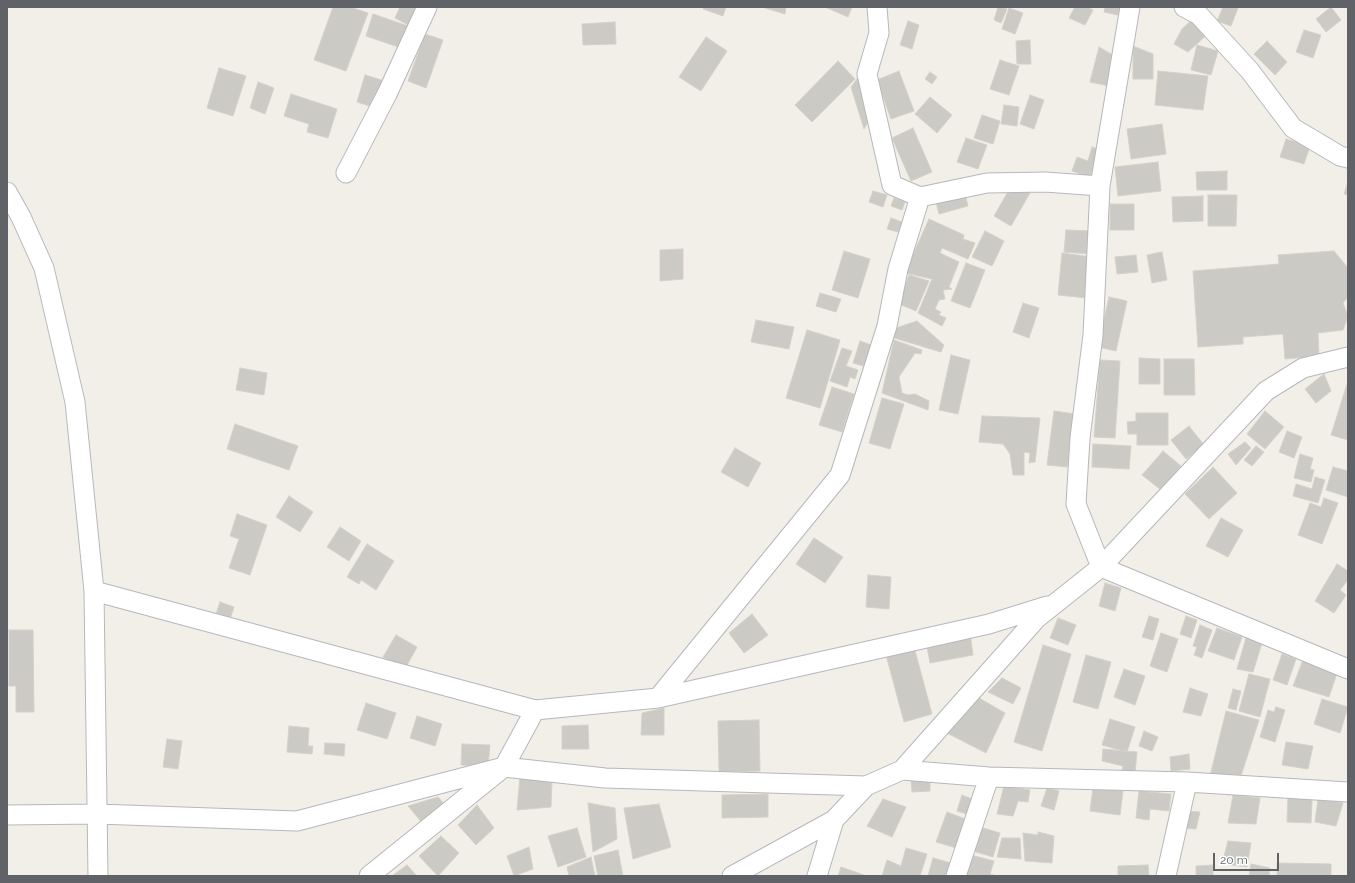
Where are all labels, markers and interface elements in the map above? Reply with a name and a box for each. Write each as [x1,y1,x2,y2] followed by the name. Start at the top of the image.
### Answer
[1215,845,1281,871] scale bar
[1220,853,1248,867] text: 20 m

